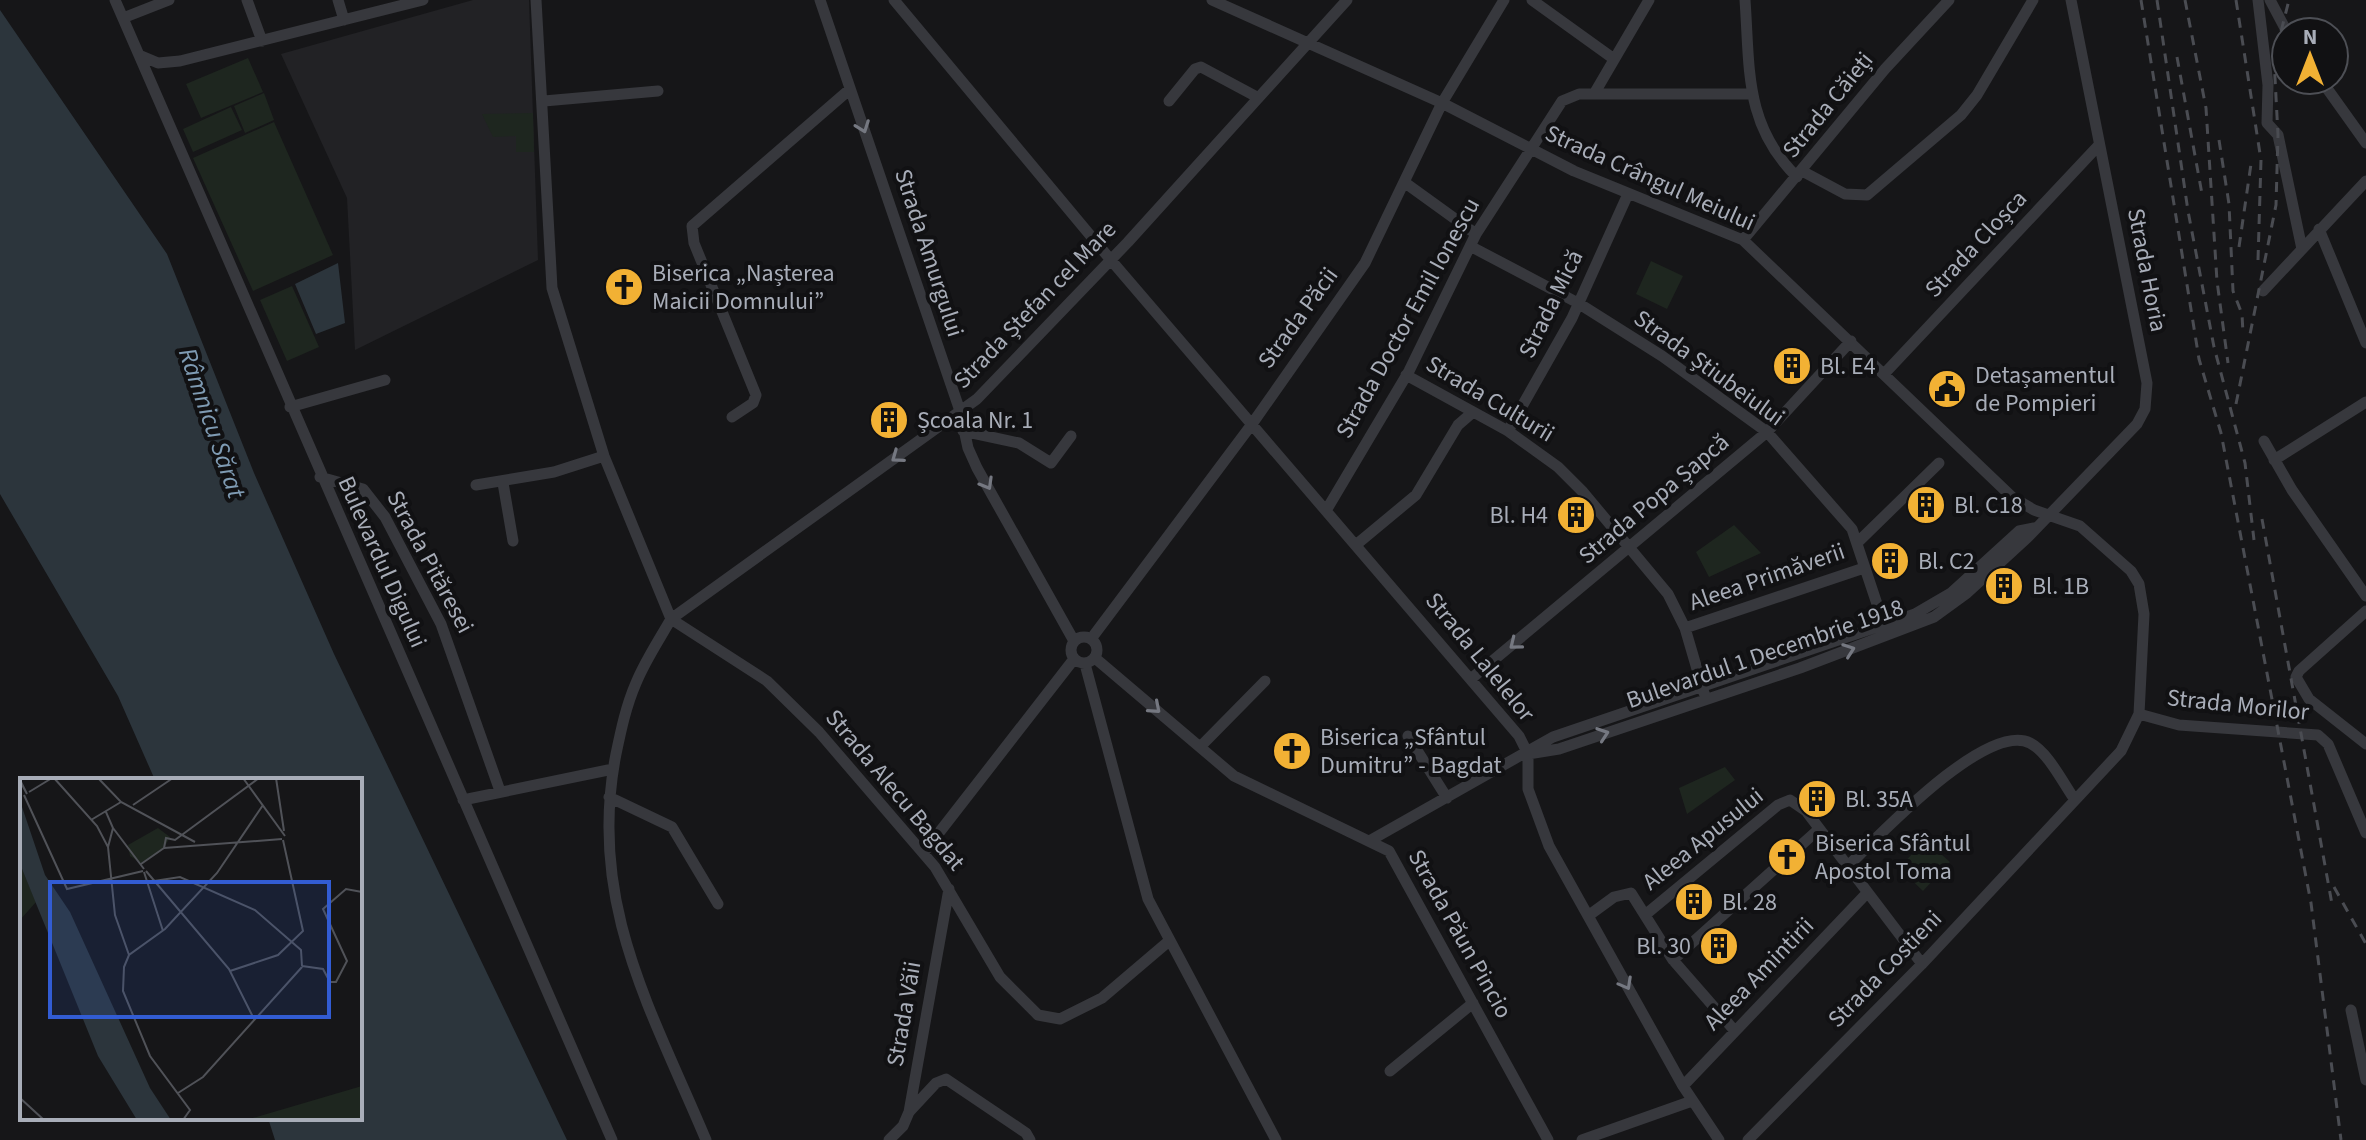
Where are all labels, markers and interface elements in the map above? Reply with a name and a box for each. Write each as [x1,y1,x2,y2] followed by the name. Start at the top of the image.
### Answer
[2270,16,2350,96] north arrow
[2303,21,2317,53] text: N
[1774,44,1882,166] street label: Strada Căieți
[1539,116,1761,240] street label: Strada Crângul Meiului
[853,119,870,133] one-way arrow
[885,164,973,342] street label: Strada Amurgului
[1917,182,2035,306] street label: Strada Cloșca
[1327,191,1489,445] street label: Strada Doctor Emil Ionescu
[2118,205,2176,335] street label: Strada Horia
[945,213,1125,397] street label: Strada Ștefan cel Mare
[1510,244,1592,364] street label: Strada Mică
[652,256,835,319] place label: Biserica „Nașterea Maicii Domnului”
[1249,260,1347,376] street label: Strada Păcii
[603,266,645,308] church icon: Biserica „Nașterea Maicii Domnului”
[1626,301,1792,435] street label: Strada Știubeiului
[169,343,255,504] water label: Râmnicu Sărat
[1771,345,1813,387] building icon: Bl. E4
[1419,347,1561,451] street label: Strada Culturii
[1820,349,1876,384] place label: Bl. E4
[1975,358,2116,421] place label: Detașamentul de Pompieri
[1926,368,1968,410] public building icon: Detașamentul de Pompieri
[868,399,910,441] building icon: Școala Nr. 1
[917,403,1033,438] place label: Școala Nr. 1
[1571,425,1737,573] street label: Strada Popa Șapcă
[891,447,905,462] one-way arrow
[329,471,435,653] street label: Bulevardul Digului
[977,475,993,490] one-way arrow
[378,484,482,640] street label: Strada Pităresei
[1905,484,1947,526] building icon: Bl. C18
[1954,488,2023,523] place label: Bl. C18
[1555,494,1597,536] building icon: Bl. H4
[1489,498,1548,533] place label: Bl. H4
[1684,534,1850,620] street label: Aleea Primăverii
[1869,540,1911,582] building icon: Bl. C2
[1918,544,1975,579] place label: Bl. C2
[1983,565,2025,607] building icon: Bl. 1B
[2032,569,2089,604] place label: Bl. 1B
[1417,585,1544,730] street label: Strada Lalelelor
[1622,590,1908,718] street label: Bulevardul 1 Decembrie 1918
[1509,635,1524,649] one-way arrow
[1841,644,1855,660] one-way arrow
[2165,680,2311,730] street label: Strada Morilor
[1145,698,1160,713] one-way arrow
[817,702,973,878] street label: Strada Alecu Bagdat
[1320,720,1502,783] place label: Biserica „Sfântul Dumitru” - Bagdat
[1595,727,1609,743] one-way arrow
[1271,730,1313,772] church icon: Biserica „Sfântul Dumitru” - Bagdat
[20,778,362,1120] inset map
[1796,778,1838,820] building icon: Bl. 35A
[1635,779,1771,899] street label: Aleea Apusului
[1845,782,1913,817] place label: Bl. 35A
[1815,826,1971,889] place label: Biserica Sfântul Apostol Toma
[1766,836,1808,878] church icon: Biserica Sfântul Apostol Toma
[1399,843,1521,1025] street label: Strada Păun Pincio
[1673,881,1715,923] building icon: Bl. 28
[1722,885,1777,920] place label: Bl. 28
[1820,902,1950,1036] street label: Strada Costieni
[1696,909,1822,1039] street label: Aleea Amintirii
[1698,925,1740,967] building icon: Bl. 30
[1636,929,1691,964] place label: Bl. 30
[878,959,930,1069] street label: Strada Văii
[1616,975,1632,990] one-way arrow

